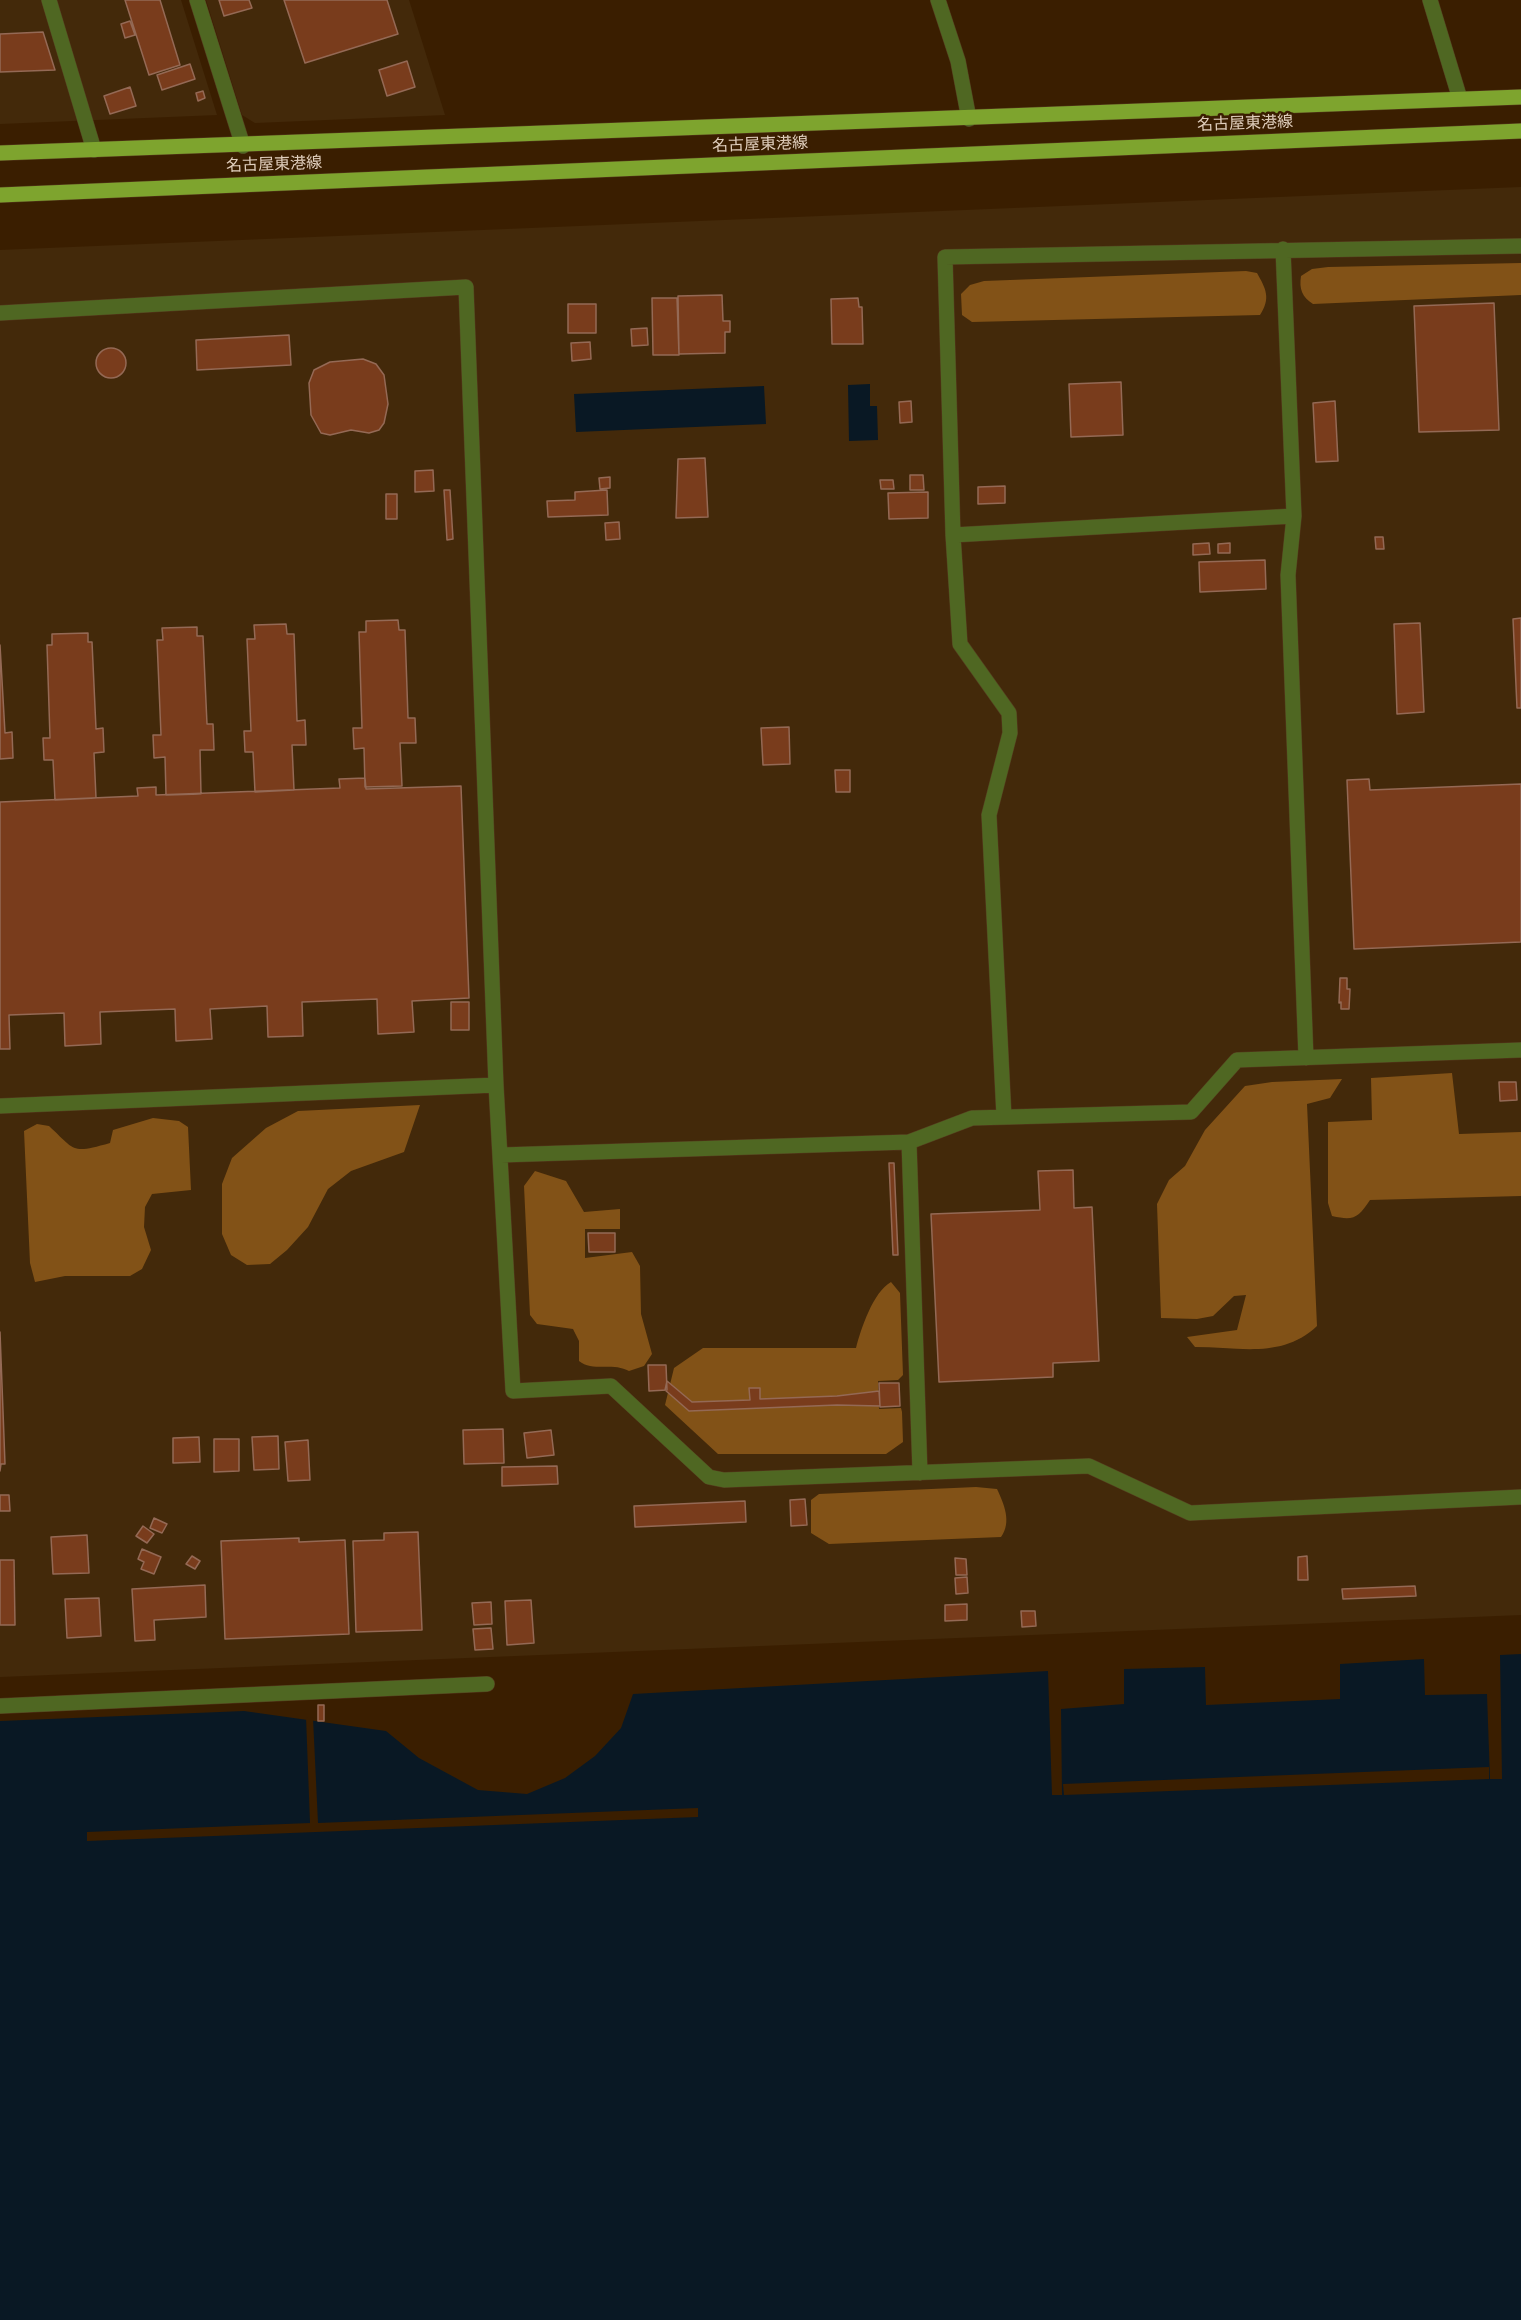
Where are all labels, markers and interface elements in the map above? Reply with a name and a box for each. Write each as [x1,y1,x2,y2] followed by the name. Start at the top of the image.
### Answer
[1197,113,1293,135] street label: 名古屋東港線
[712,134,808,156] street label: 名古屋東港線
[226,154,322,176] street label: 名古屋東港線

